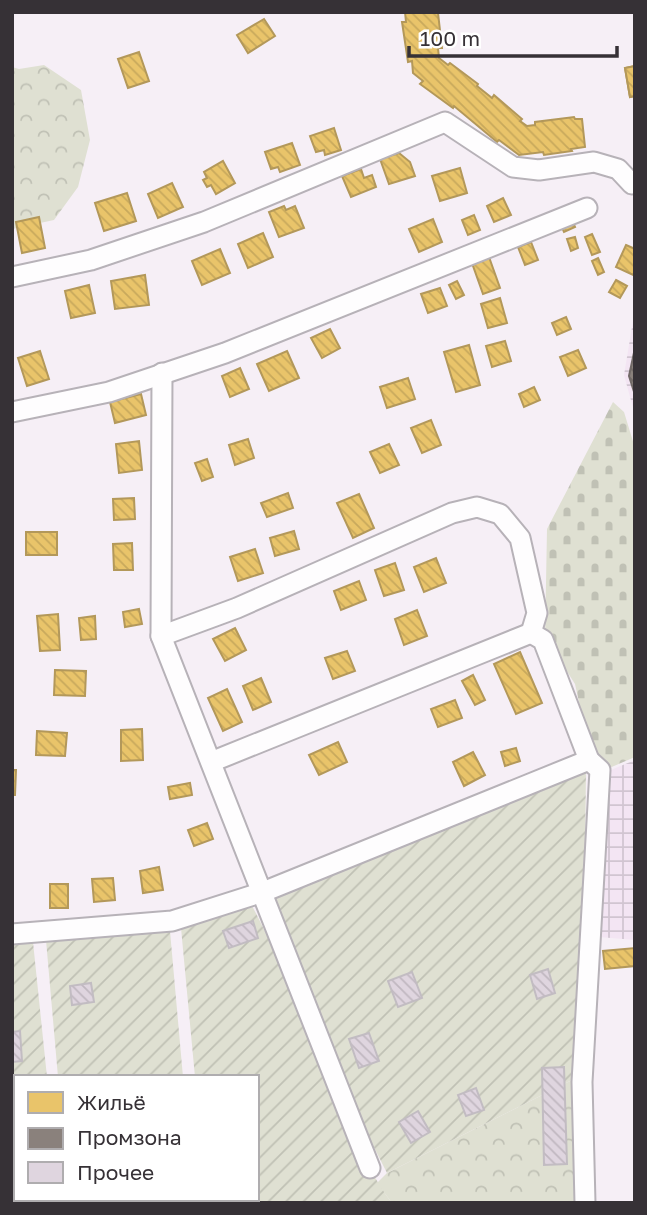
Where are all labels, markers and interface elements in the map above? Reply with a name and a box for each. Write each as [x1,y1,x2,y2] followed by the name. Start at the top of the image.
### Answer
[409,14,617,58] scale bar
[420,25,480,51] text: 100 m
[14,1075,259,1201] legend
[77,1089,146,1115] text: Жильё
[77,1124,182,1150] text: Промзона
[77,1159,154,1185] text: Прочее

